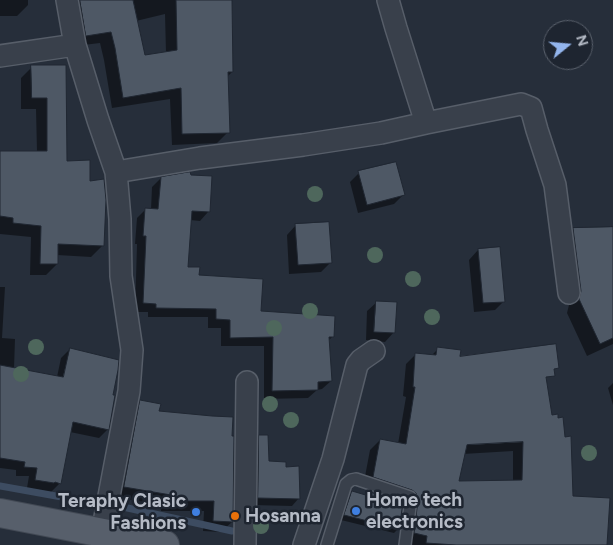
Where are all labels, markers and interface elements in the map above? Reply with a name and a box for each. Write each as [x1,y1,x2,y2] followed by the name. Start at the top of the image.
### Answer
[543,20,593,70] north arrow
[572,33,592,48] text: N
[366,489,463,533] place label: Home tech electronics
[58,490,186,534] place label: Teraphy Clasic Fashions
[245,505,321,527] place label: Hosanna
[350,505,362,517] marker: Home tech electronics
[190,506,202,518] marker: Teraphy Clasic Fashions
[229,510,241,522] marker: Hosanna

